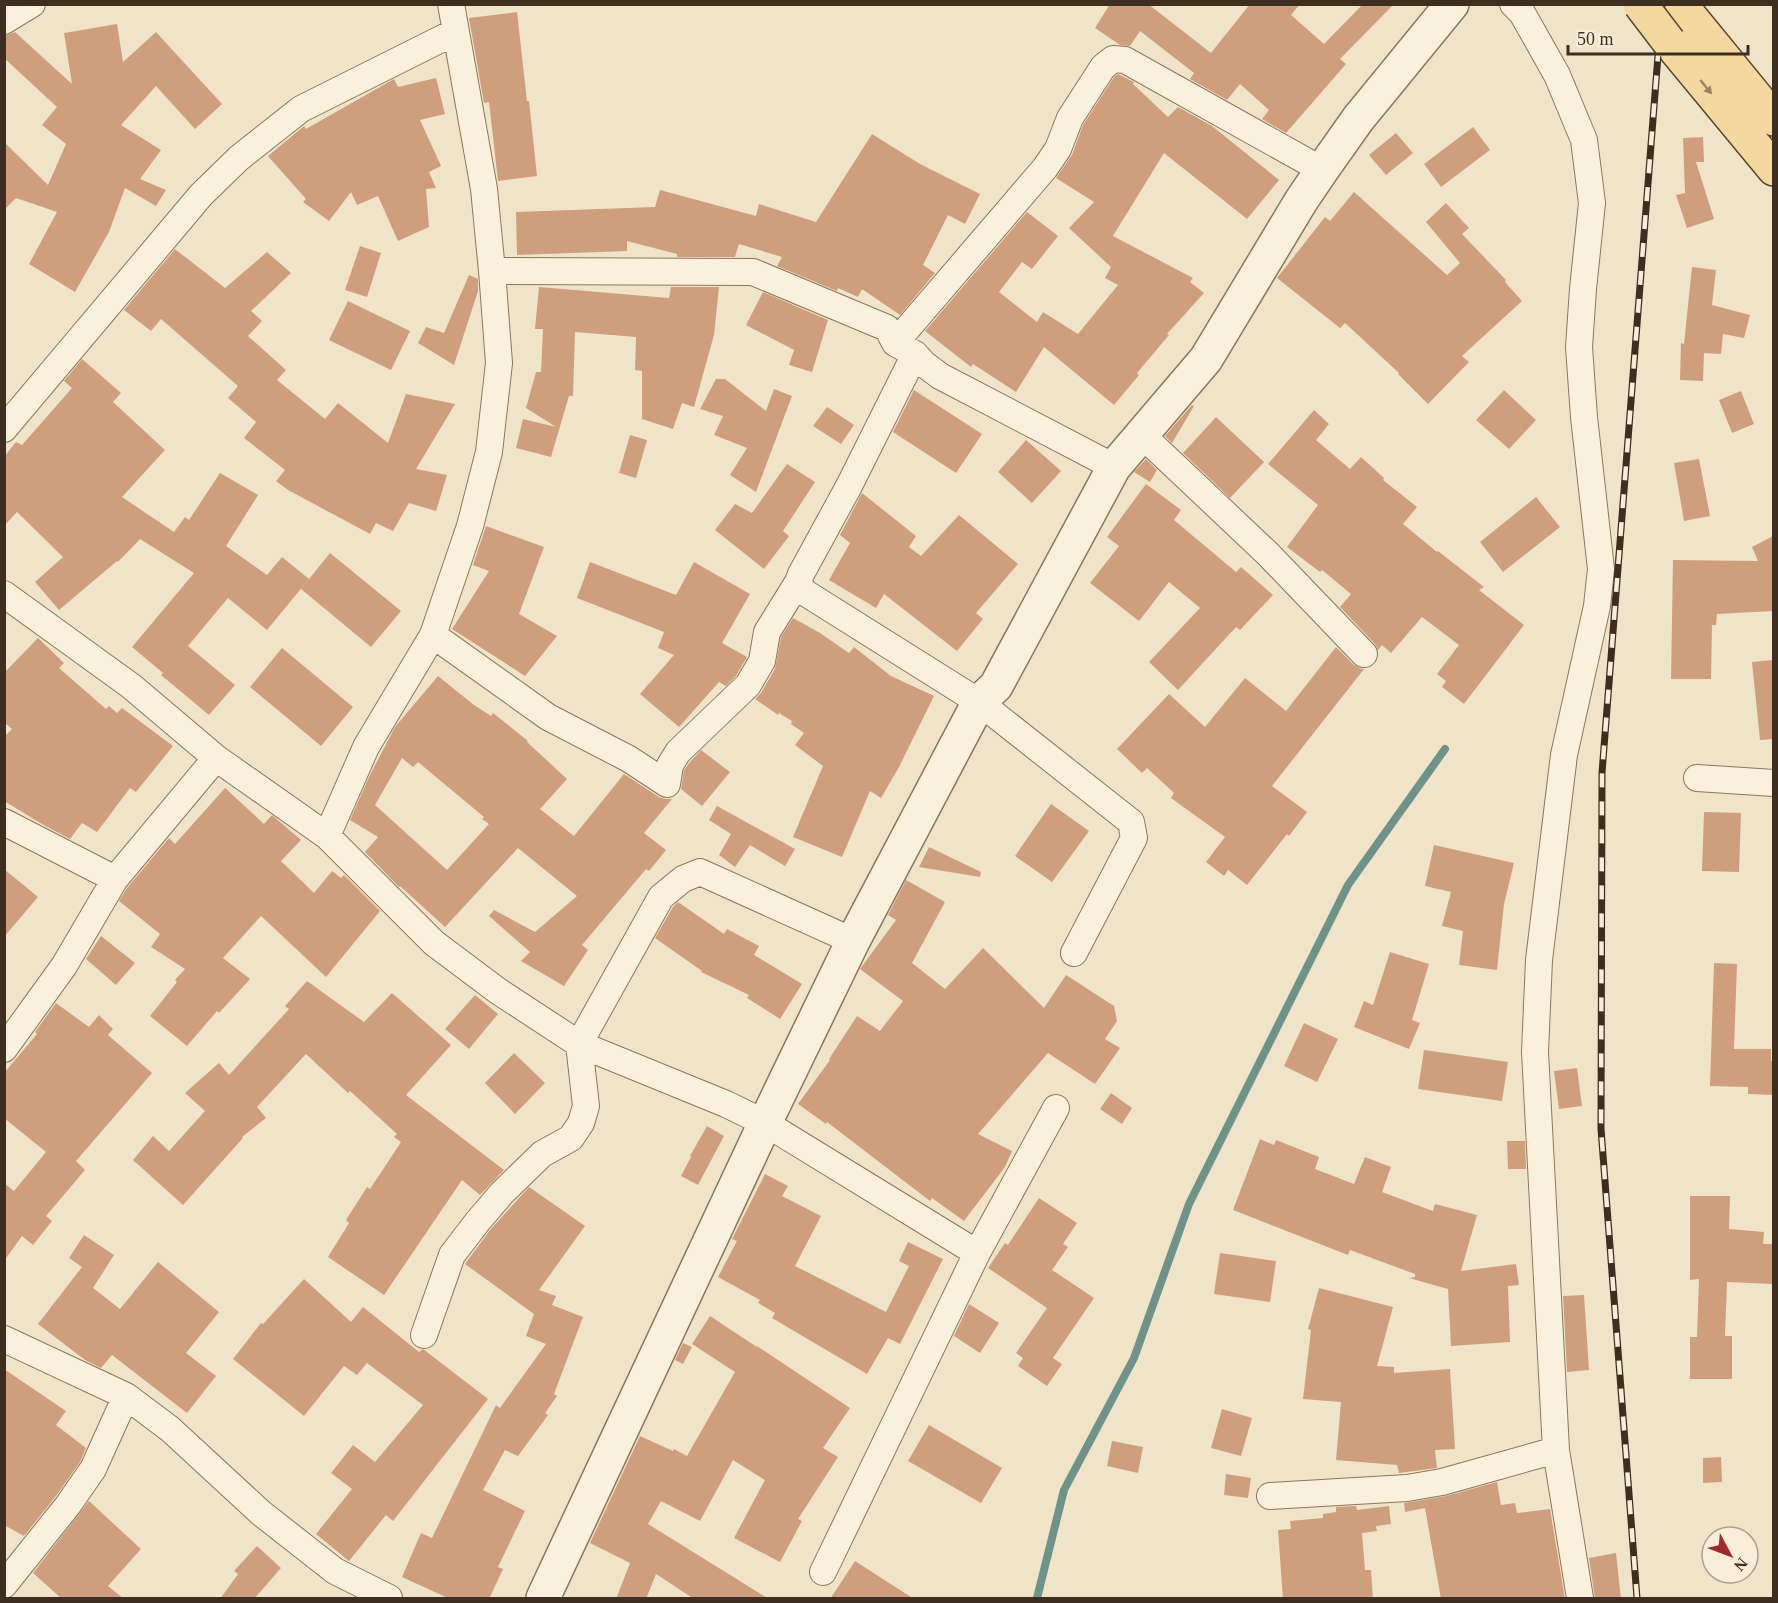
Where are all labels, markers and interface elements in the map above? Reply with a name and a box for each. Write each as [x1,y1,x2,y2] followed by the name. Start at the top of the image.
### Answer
[1568,18,1748,56] scale bar
[1577,29,1614,49] text: 50 m
[1700,80,1712,95] one-way arrow
[1700,1525,1760,1585] north arrow
[1730,1555,1751,1575] text: N

